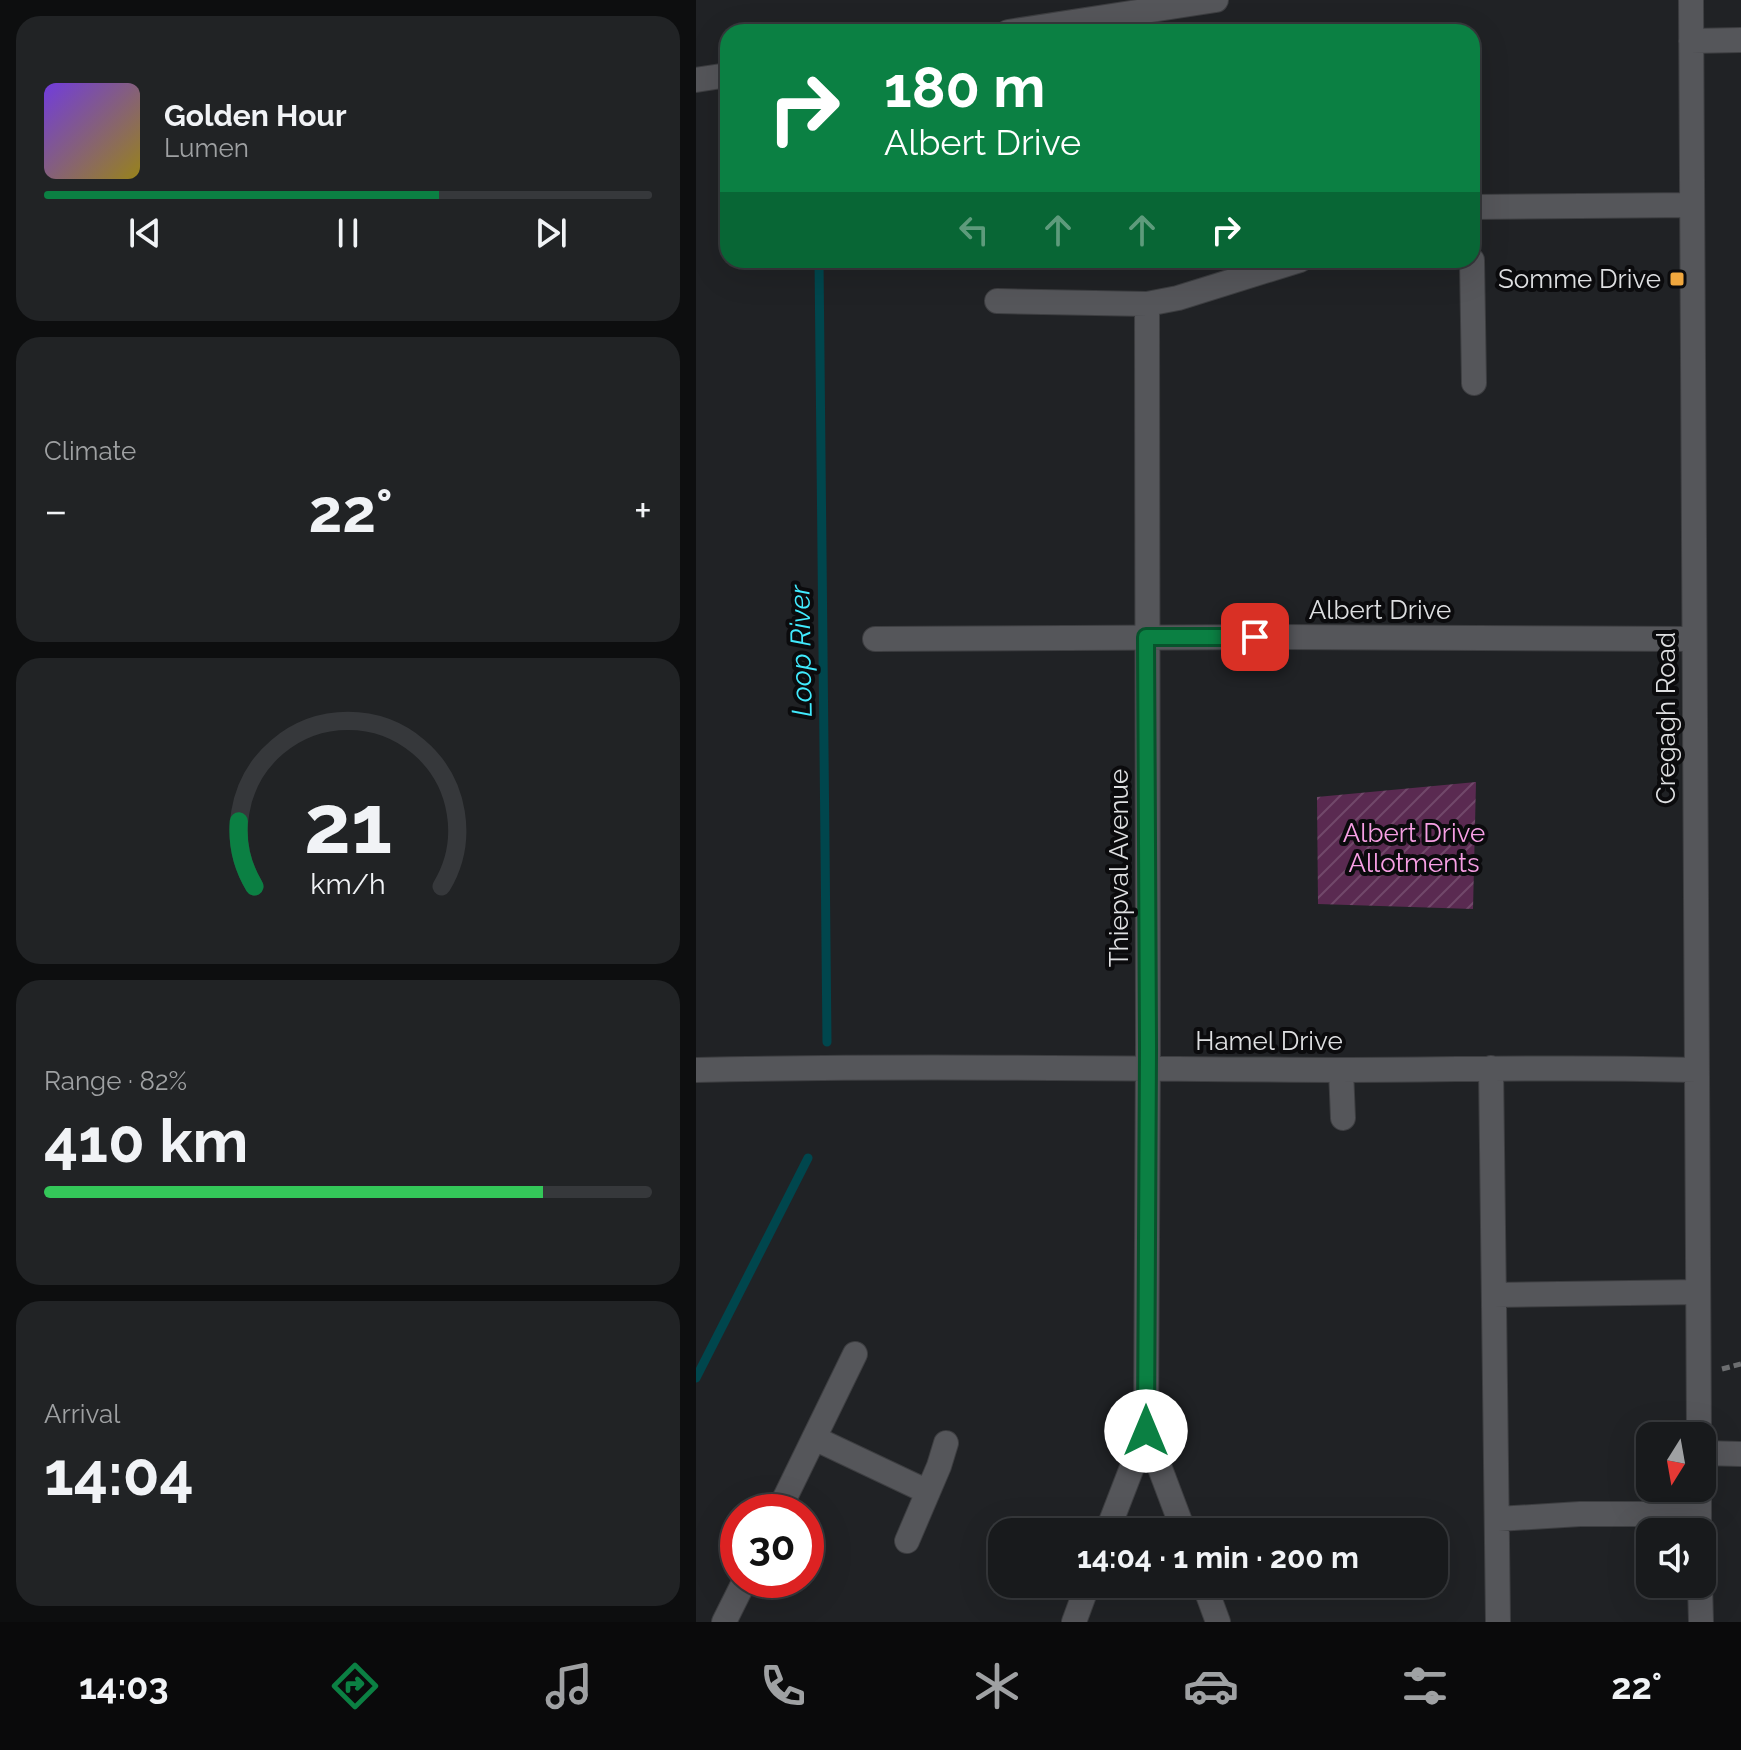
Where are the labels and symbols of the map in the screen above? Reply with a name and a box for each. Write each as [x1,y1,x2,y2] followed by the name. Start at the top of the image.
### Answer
[1498,264,1661,294] place label: Somme Drive
[1668,270,1686,288] marker: Somme Drive
[783,583,819,717] water label: Loop River
[1309,595,1451,625] street label: Albert Drive
[1221,603,1289,671] pin
[1651,632,1681,804] street label: Cregagh Road
[1104,769,1134,967] street label: Thiepval Avenue
[1343,818,1485,878] park label: Albert Drive Allotments
[1195,1026,1343,1056] street label: Hamel Drive
[1104,1389,1188,1473] position arrow
[1636,1422,1716,1502] north arrow
[720,1494,824,1598] speed limit sign: 30

